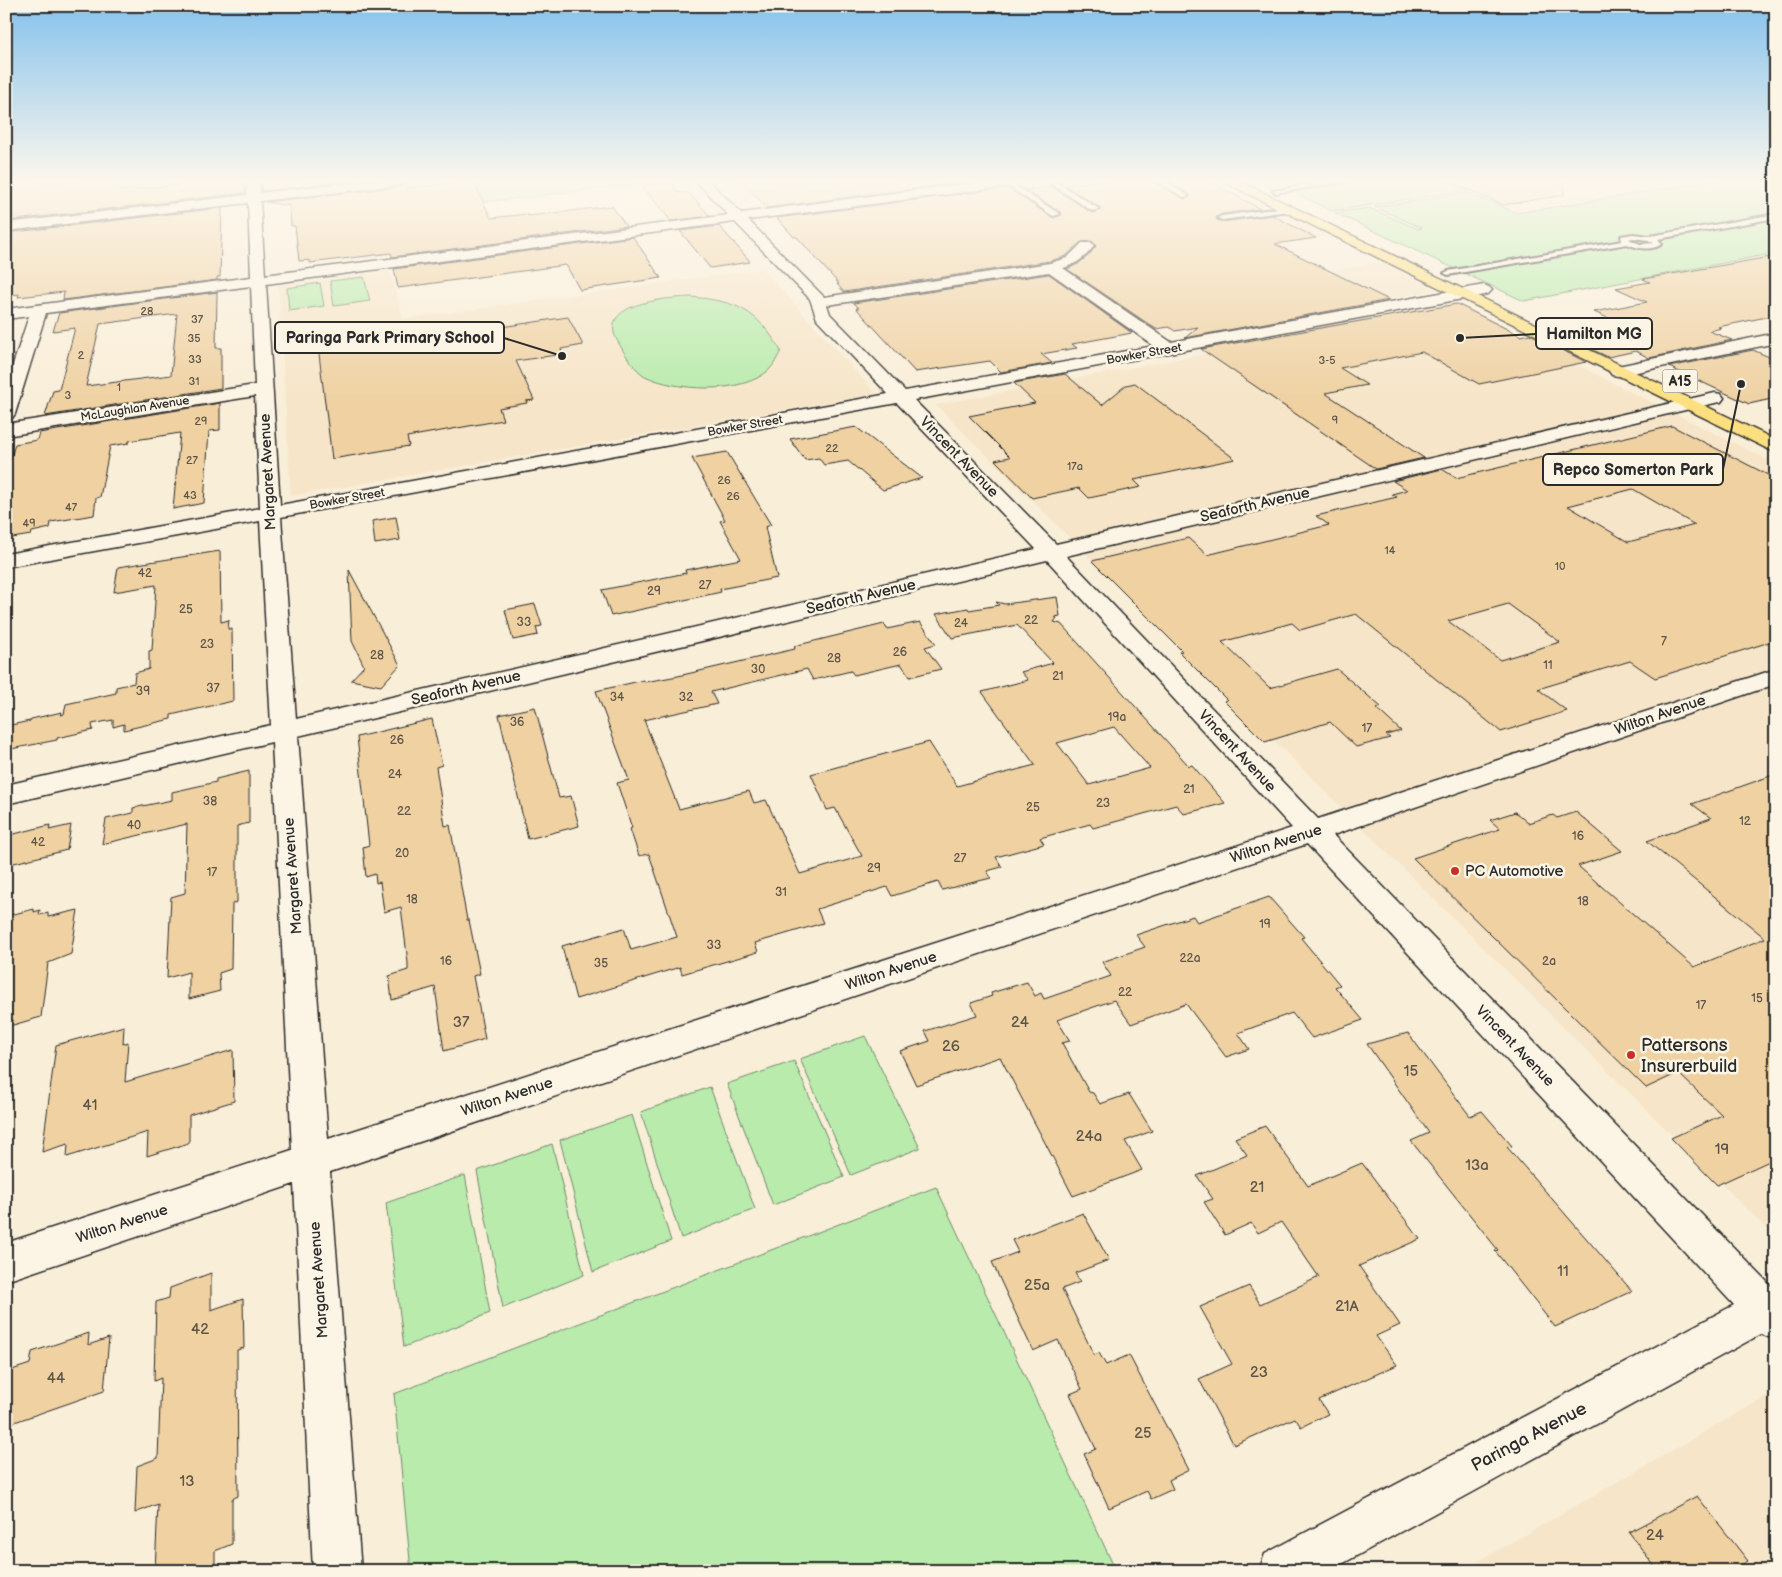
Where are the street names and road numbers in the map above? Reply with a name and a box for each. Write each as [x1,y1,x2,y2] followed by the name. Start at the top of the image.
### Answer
[1105,340,1183,368] street label: Bowker Street
[1662,370,1698,392] road number: A15
[80,393,190,425] street label: McLaughlan Avenue
[706,412,784,440] street label: Bowker Street
[915,412,1003,502] street label: Vincent Avenue
[255,413,281,531] street label: Margaret Avenue
[1198,483,1312,527] street label: Seaforth Avenue
[308,485,386,513] street label: Bowker Street
[804,575,918,619] street label: Seaforth Avenue
[409,666,523,710] street label: Seaforth Avenue
[1612,690,1708,740] street label: Wilton Avenue
[1194,706,1280,796] street label: Vincent Avenue
[279,817,307,935] street label: Margaret Avenue
[1228,820,1324,868] street label: Wilton Avenue
[843,947,939,995] street label: Wilton Avenue
[1471,1001,1559,1091] street label: Vincent Avenue
[459,1073,555,1121] street label: Wilton Avenue
[74,1200,170,1248] street label: Wilton Avenue
[305,1221,333,1339] street label: Margaret Avenue
[1468,1398,1591,1476] street label: Paringa Avenue

